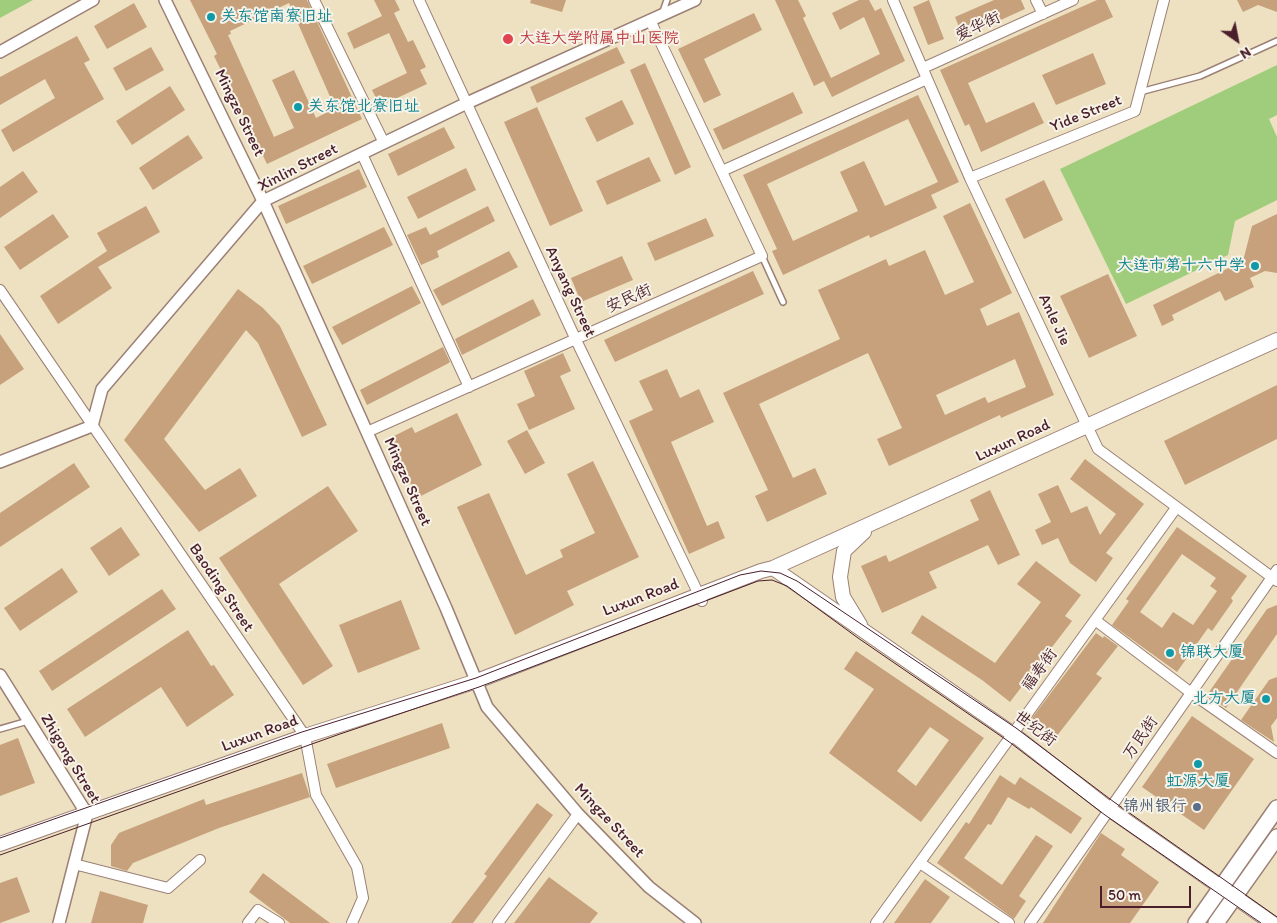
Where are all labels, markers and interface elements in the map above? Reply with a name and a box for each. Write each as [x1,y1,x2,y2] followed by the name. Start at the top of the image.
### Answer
[221,7,333,27] place label: 关东馆南寮旧址
[952,8,1004,46] street label: 爱华街
[205,11,217,23] marker: 关东馆南寮旧址
[1212,15,1262,65] north arrow
[519,29,679,49] place label: 大连大学附属中山医院
[501,32,515,46] marker: 大连大学附属中山医院
[1237,43,1254,63] text: N
[210,66,268,160] street label: Mingze Street
[1047,91,1125,137] street label: Yide Street
[308,97,420,117] place label: 关东馆北寮旧址
[292,101,304,113] marker: 关东馆北寮旧址
[255,140,341,196] street label: Xinlin Street
[541,243,599,341] street label: Anyang Street
[1117,256,1245,276] place label: 大连市第十六中学
[1249,260,1261,272] marker: 大连市第十六中学
[603,280,655,318] street label: 安民街
[1034,291,1074,349] street label: Anle Jie
[973,415,1053,467] street label: Luxun Road
[379,435,435,529] street label: Mingze Street
[184,540,258,636] street label: Baoding Street
[600,575,682,621] street label: Luxun Road
[1180,643,1244,663] place label: 锦联大厦
[1018,645,1062,695] street label: 福寿街
[1164,647,1176,659] marker: 锦联大厦
[1192,689,1256,709] place label: 北方大厦
[1260,693,1272,705] marker: 北方大厦
[1010,707,1060,751] street label: 世纪街
[36,711,104,807] street label: Zhigong Street
[219,711,301,757] street label: Luxun Road
[1119,713,1163,763] street label: 万民街
[1192,758,1204,770] marker: 虹源大厦
[1166,772,1230,792] place label: 虹源大厦
[570,780,648,862] street label: Mingze Street
[1123,797,1187,817] place label: 锦州银行
[1191,801,1203,813] marker: 锦州银行
[1102,876,1193,908] scale bar
[1108,886,1141,904] text: 50 m

